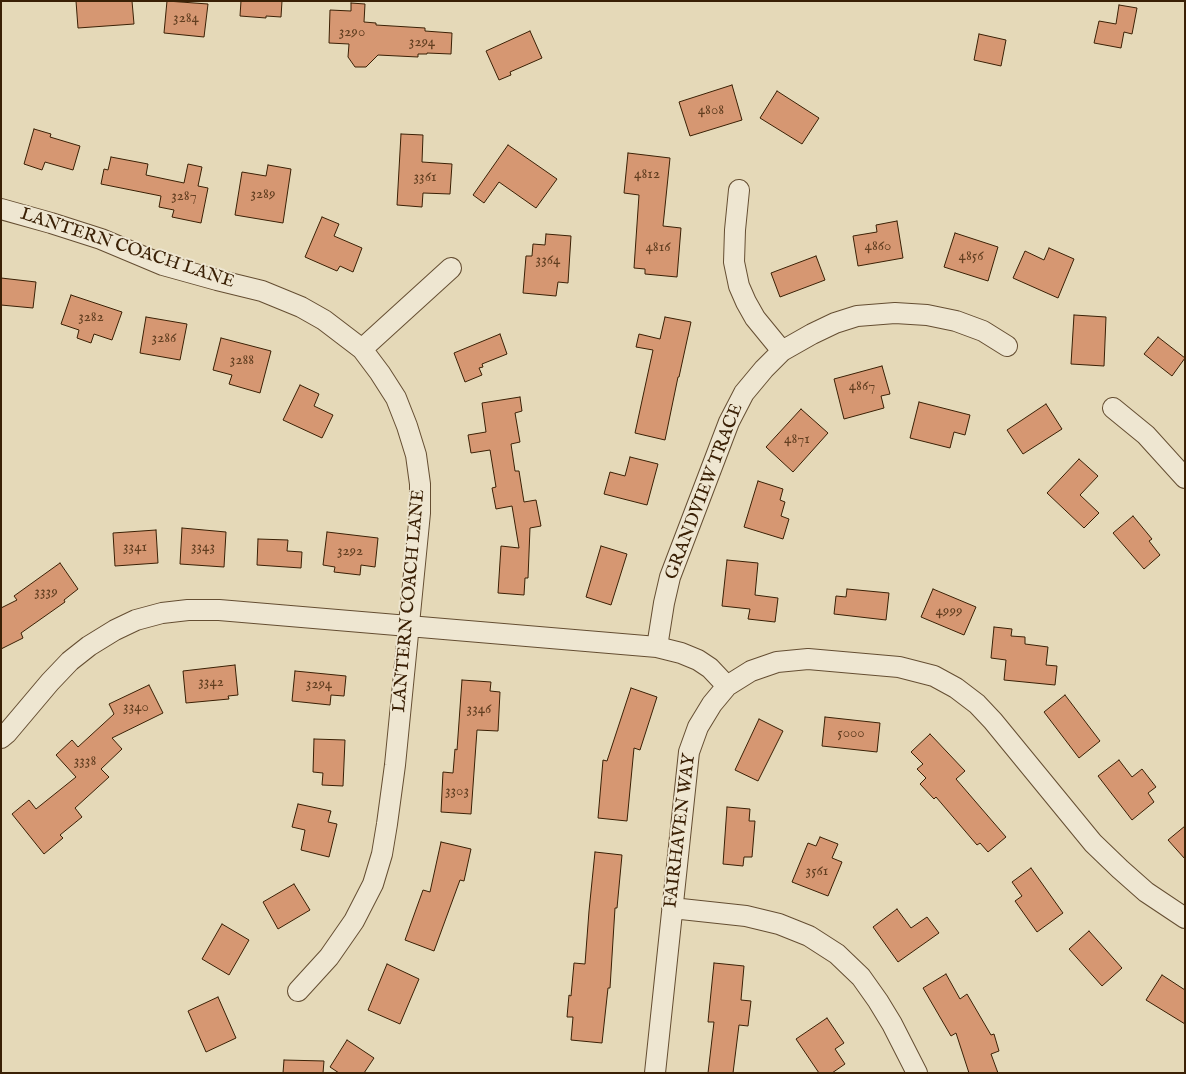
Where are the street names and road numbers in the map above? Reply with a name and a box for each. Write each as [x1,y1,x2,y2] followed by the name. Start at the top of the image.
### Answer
[17,204,237,294] street label: LANTERN COACH LANE
[661,401,749,583] street label: GRANDVIEW TRACE
[389,489,431,713] street label: LANTERN COACH LANE
[661,753,701,909] street label: FAIRHAVEN WAY

